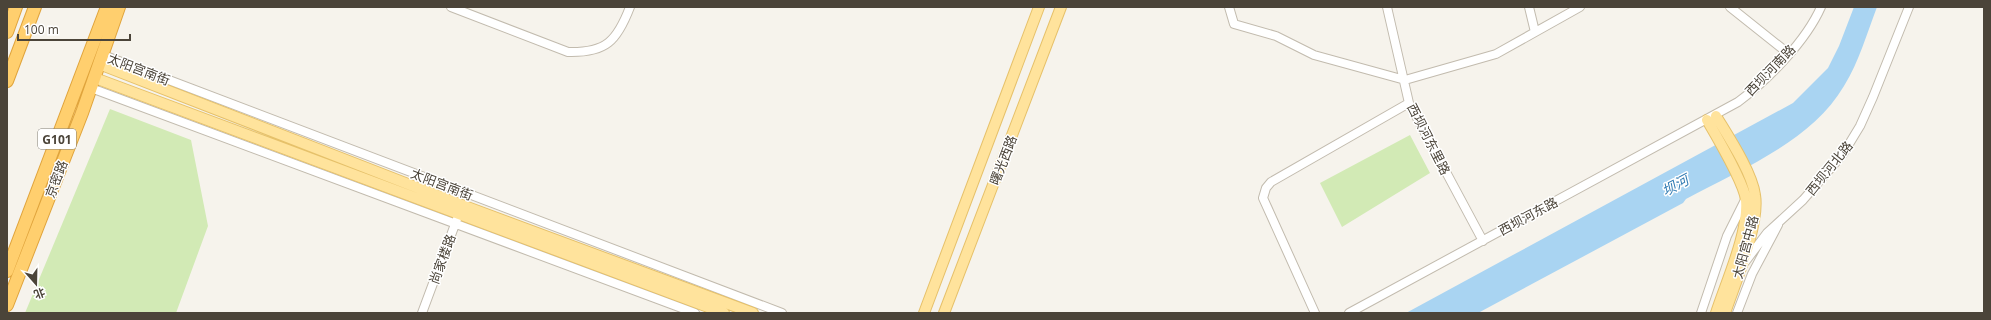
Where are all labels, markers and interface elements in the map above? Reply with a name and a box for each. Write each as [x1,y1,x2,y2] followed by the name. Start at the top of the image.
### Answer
[18,16,130,42] scale bar
[24,21,59,38] text: 100 m
[1741,40,1799,100] street label: 西坝河南路
[105,49,173,89] street label: 太阳宫南街
[1403,100,1455,178] street label: 西坝河东里路
[38,129,76,149] road number: G101
[985,132,1021,188] street label: 曙光西路
[1802,137,1856,199] street label: 西坝河北路
[41,158,71,200] street label: 京密路
[408,164,476,204] street label: 太阳宫南街
[1658,169,1694,200] water label: 坝河
[1495,193,1561,239] street label: 西坝河东路
[1728,213,1762,281] street label: 太阳宫中路
[425,231,459,287] street label: 尚家楼路
[16,264,56,304] north arrow
[32,285,47,303] text: 北

